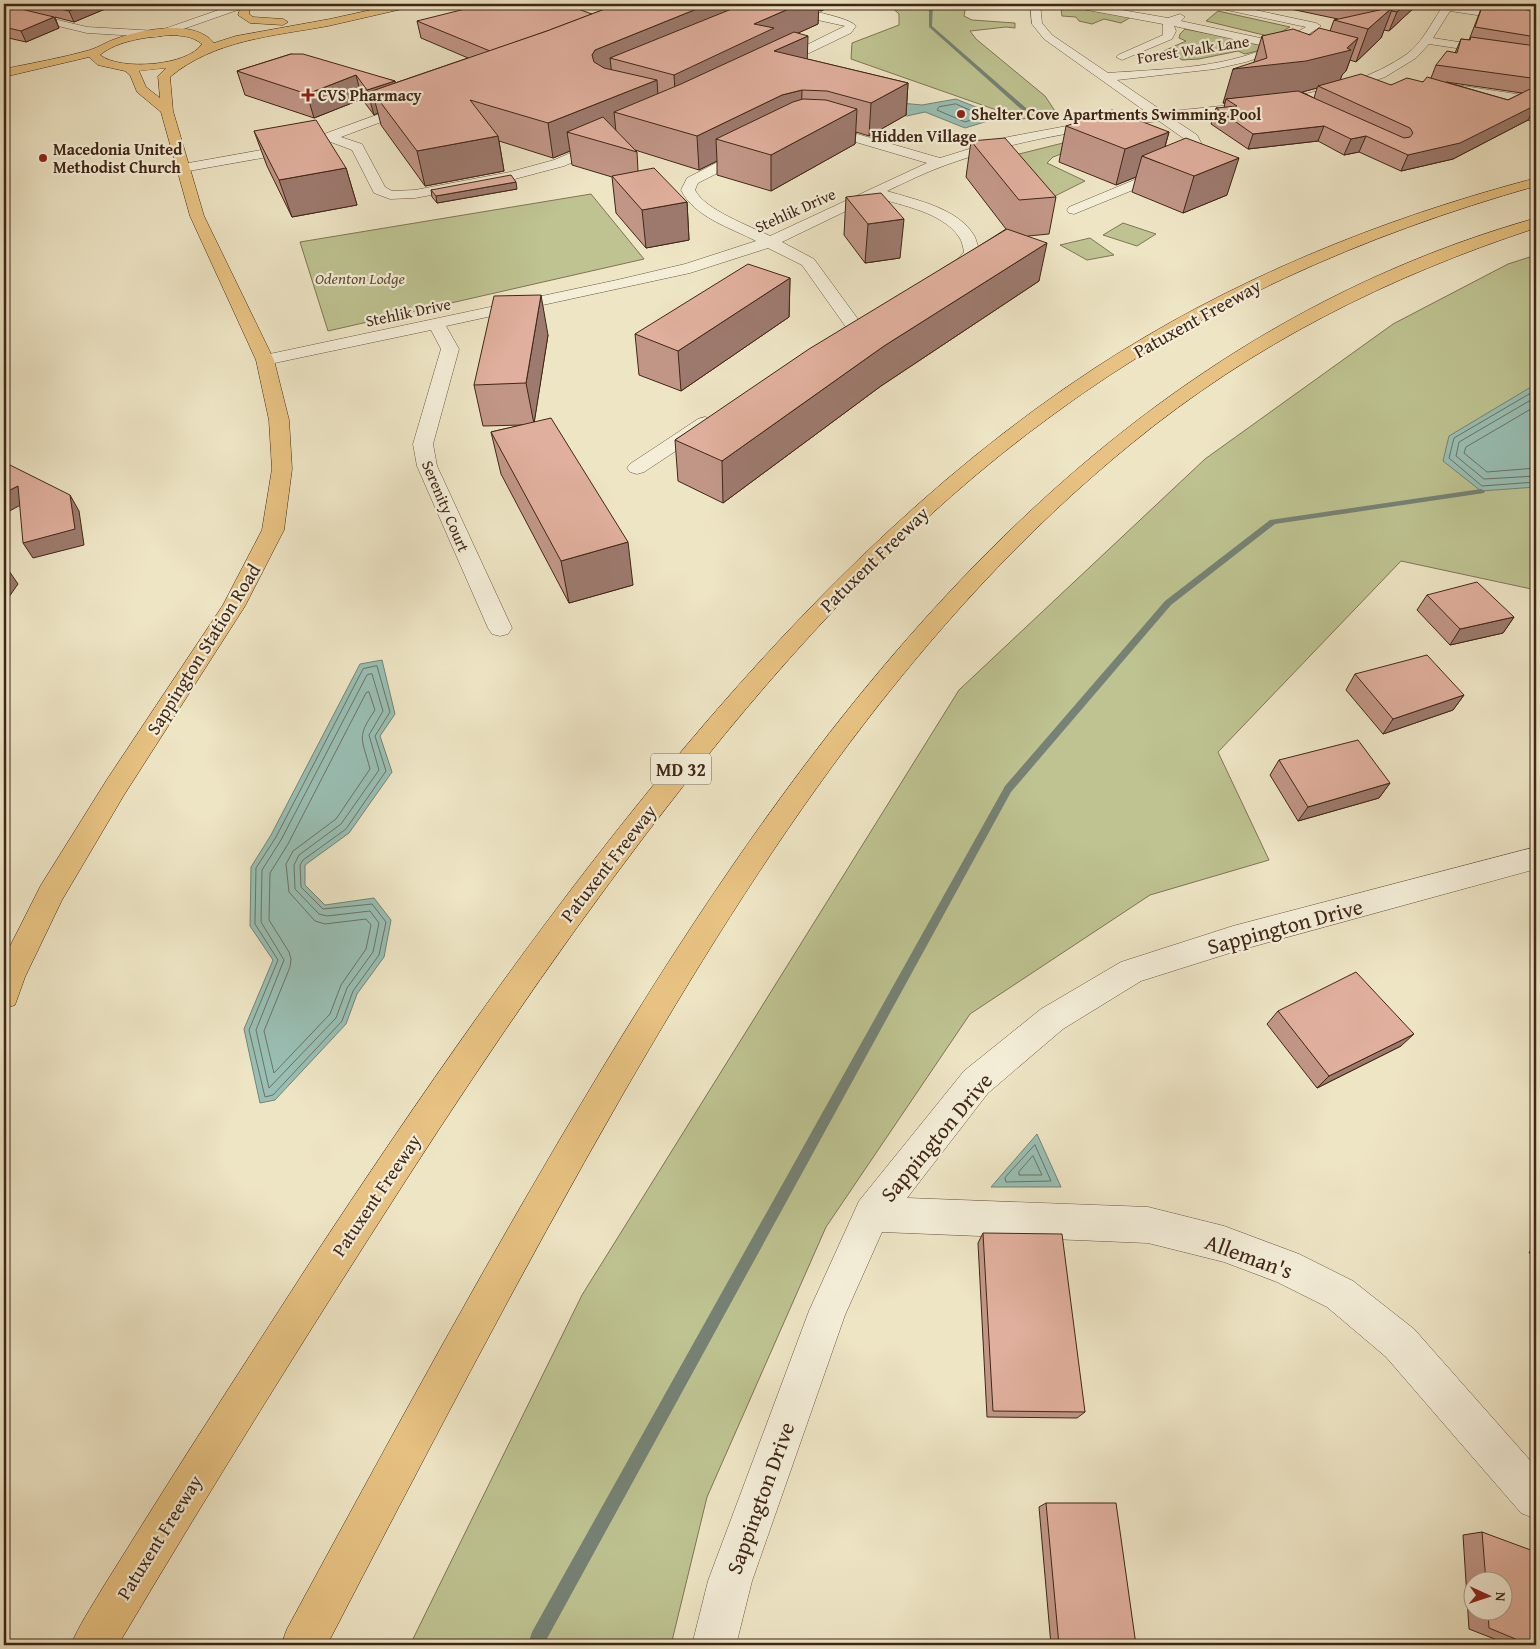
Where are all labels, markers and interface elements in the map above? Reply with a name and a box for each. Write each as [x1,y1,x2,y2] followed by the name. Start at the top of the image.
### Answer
[1135,28,1251,70] street label: Forest Walk Lane
[318,83,422,107] place label: CVS Pharmacy
[302,89,314,101] marker: CVS Pharmacy
[971,102,1261,126] place label: Shelter Cove Apartments Swimming Pool
[955,108,967,120] marker: Shelter Cove Apartments Swimming Pool
[871,124,977,148] district label: Hidden Village
[53,137,183,179] place label: Macedonia United Methodist Church
[37,152,49,164] marker: Macedonia United Methodist Church
[751,181,839,239] street label: Stehlik Drive
[315,266,406,290] park label: Odenton Lodge
[1128,271,1266,365] street label: Patuxent Freeway
[363,291,453,333] street label: Stehlik Drive
[416,456,476,556] street label: Serenity Court
[813,499,935,619] street label: Patuxent Freeway
[139,557,267,740] street label: Sappington Station Road
[651,754,711,784] road number: MD 32
[553,798,663,928] street label: Patuxent Freeway
[1204,890,1366,962] street label: Sappington Drive
[872,1065,1000,1209] street label: Sappington Drive
[325,1128,428,1262] street label: Patuxent Freeway
[1201,1225,1297,1287] street label: Alleman's
[718,1417,802,1579] street label: Sappington Drive
[109,1469,209,1605] street label: Patuxent Freeway
[1462,1572,1512,1622] north arrow
[1491,1591,1511,1603] text: N

